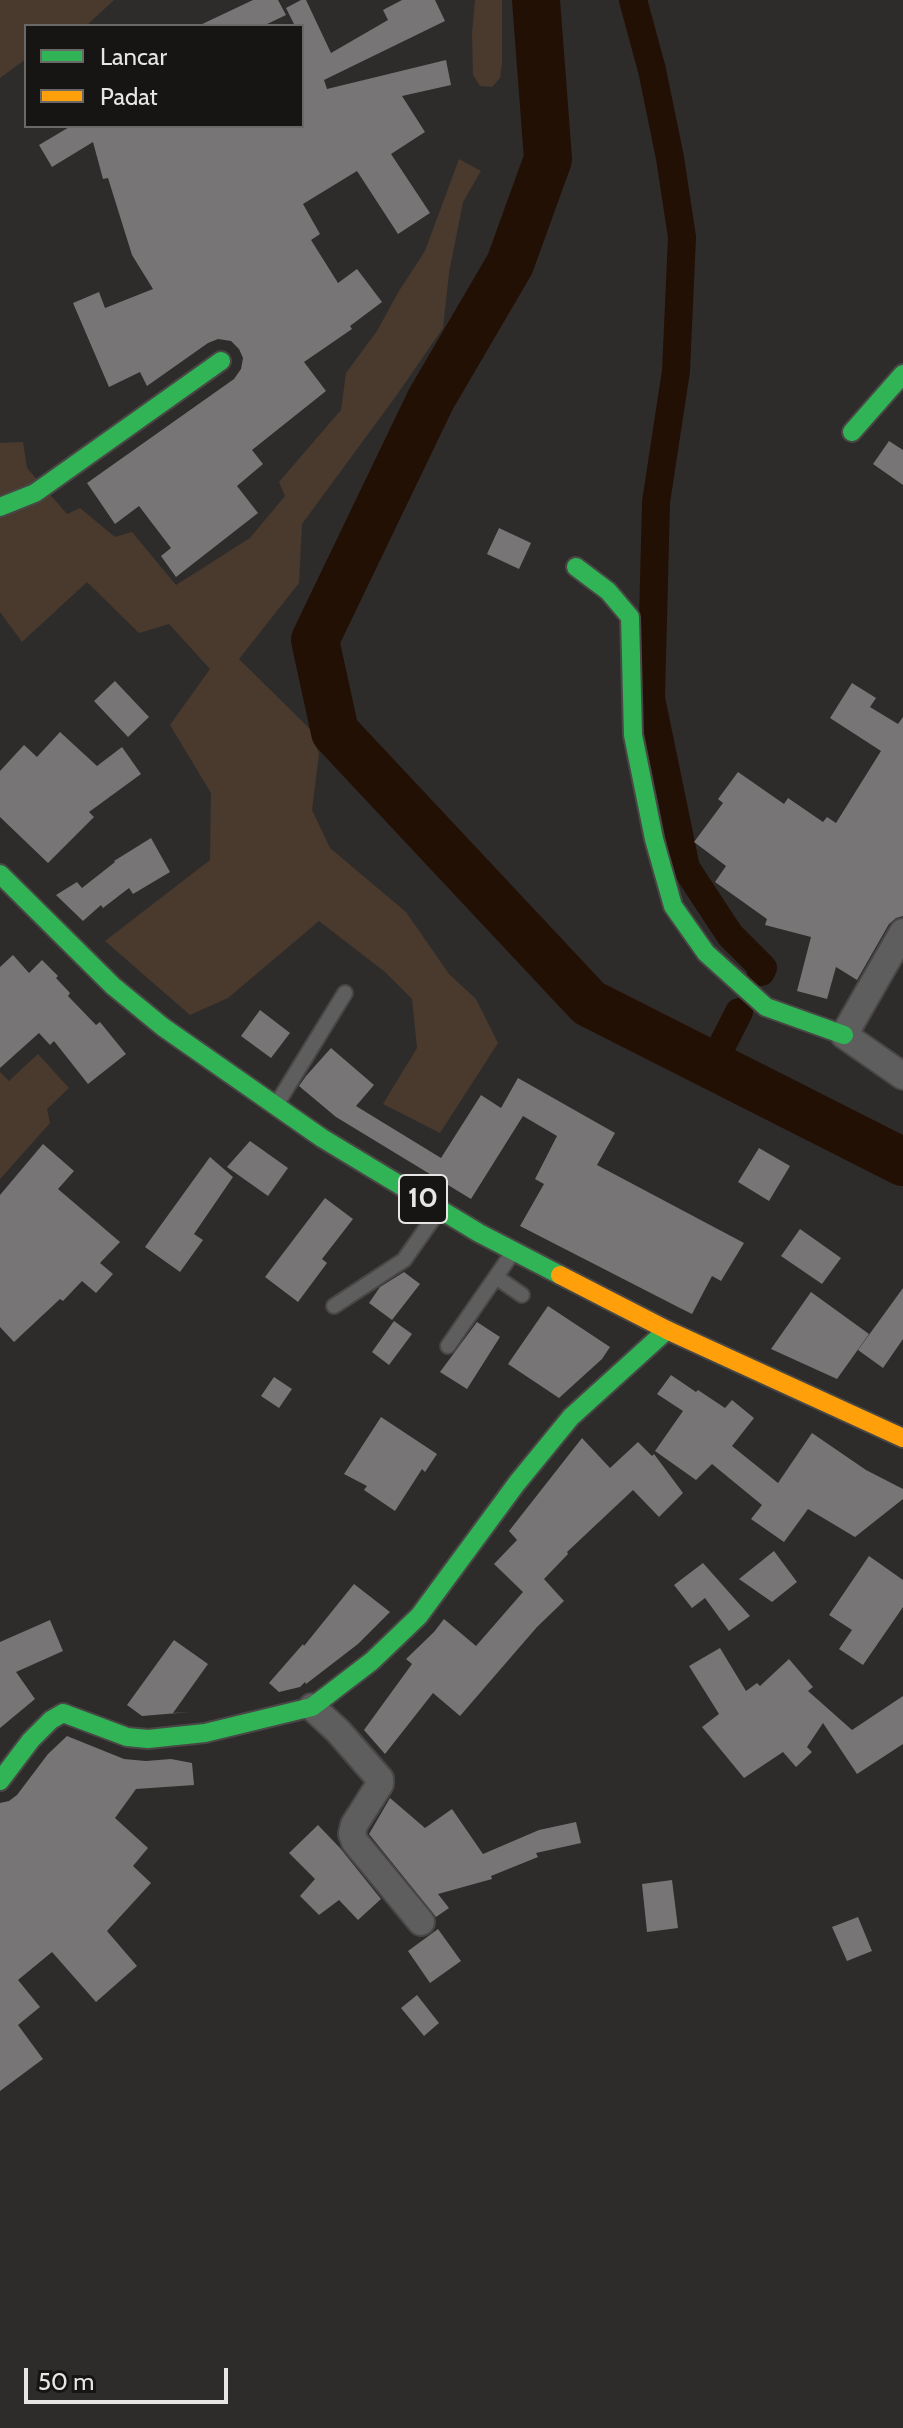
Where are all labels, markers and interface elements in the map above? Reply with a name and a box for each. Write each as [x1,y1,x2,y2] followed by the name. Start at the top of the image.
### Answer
[24,24,304,128] legend
[100,42,167,71] text: Lancar
[100,82,158,111] text: Padat
[399,1175,447,1223] road number: 10
[28,2352,232,2402] scale bar
[38,2367,94,2396] text: 50 m

